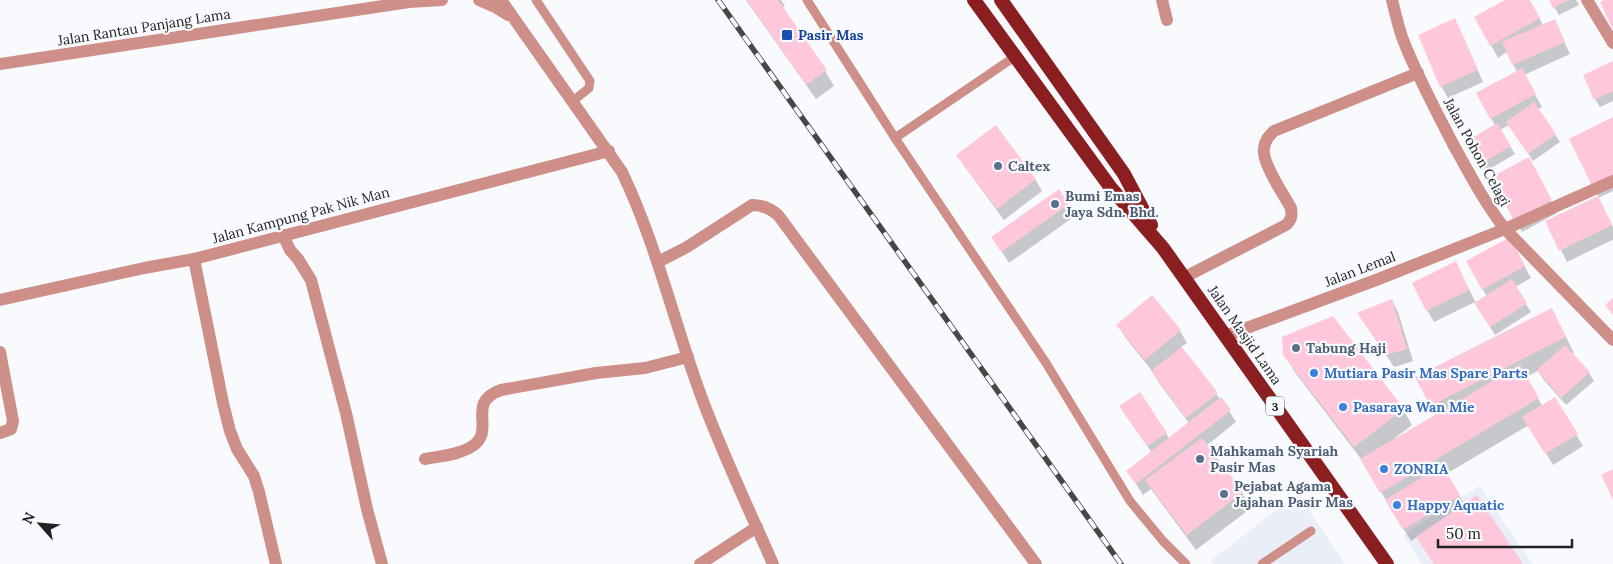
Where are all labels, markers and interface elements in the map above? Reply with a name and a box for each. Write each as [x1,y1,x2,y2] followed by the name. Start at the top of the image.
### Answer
[55,4,232,50] street label: Jalan Rantau Panjang Lama
[798,26,864,44] place label: Pasir Mas
[780,28,794,42] marker: Pasir Mas
[1439,94,1514,209] street label: Jalan Pohon Celagi
[1008,157,1051,175] place label: Caltex
[992,160,1004,172] marker: Caltex
[210,183,392,248] street label: Jalan Kampung Pak Nik Man
[1065,187,1159,221] place label: Bumi Emas Jaya Sdn. Bhd.
[1049,198,1061,210] marker: Bumi Emas Jaya Sdn. Bhd.
[1321,247,1398,291] street label: Jalan Lemal
[1203,281,1286,388] street label: Jalan Masjid Lama
[1306,339,1387,357] place label: Tabung Haji
[1290,342,1302,354] marker: Tabung Haji
[1324,364,1528,382] place label: Mutiara Pasir Mas Spare Parts
[1308,367,1320,379] marker: Mutiara Pasir Mas Spare Parts
[1266,396,1284,416] road number: 3
[1353,398,1475,416] place label: Pasaraya Wan Mie
[1337,401,1349,413] marker: Pasaraya Wan Mie
[1210,442,1339,476] place label: Mahkamah Syariah Pasir Mas
[1194,453,1206,465] marker: Mahkamah Syariah Pasir Mas
[1394,460,1449,478] place label: ZONRIA
[1378,463,1390,475] marker: ZONRIA
[1234,477,1353,511] place label: Pejabat Agama Jajahan Pasir Mas
[1218,488,1230,500] marker: Pejabat Agama Jajahan Pasir Mas
[1407,496,1505,514] place label: Happy Aquatic
[15,499,65,549] north arrow
[1391,499,1403,511] marker: Happy Aquatic
[18,509,39,527] text: N
[1438,516,1572,548] scale bar
[1446,524,1481,543] text: 50 m

